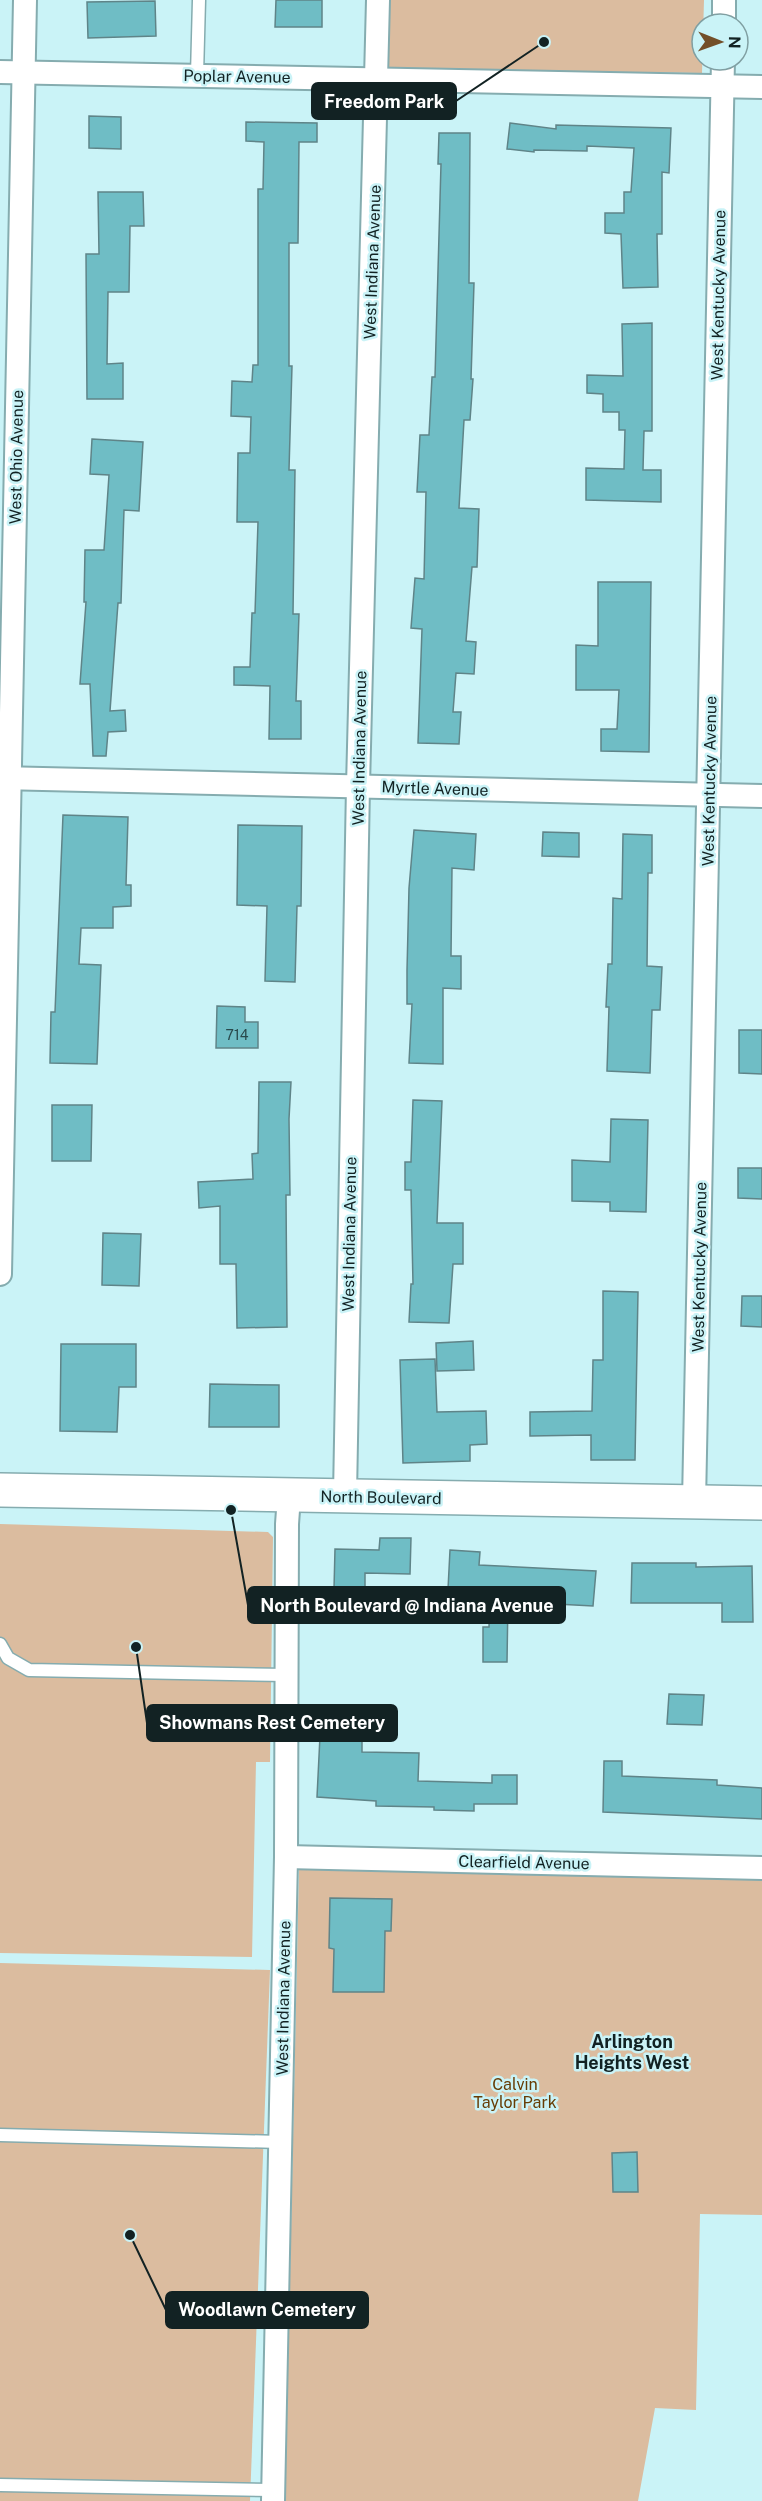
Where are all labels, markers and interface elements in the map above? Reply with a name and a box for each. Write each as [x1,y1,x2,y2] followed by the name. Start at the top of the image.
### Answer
[690,12,750,72] north arrow
[725,36,744,49] text: N
[183,66,291,87] street label: Poplar Avenue
[312,83,456,119] callout: Freedom Park
[324,91,445,112] text: Freedom Park
[360,184,385,340] street label: West Indiana Avenue
[708,210,729,380] street label: West Kentucky Avenue
[6,390,27,524] street label: West Ohio Avenue
[349,671,370,826] street label: West Indiana Avenue
[699,696,720,866] street label: West Kentucky Avenue
[381,777,489,800] street label: Myrtle Avenue
[225,1027,249,1043] house number: 714
[339,1157,360,1312] street label: West Indiana Avenue
[689,1182,710,1352] street label: West Kentucky Avenue
[320,1487,442,1508] street label: North Boulevard
[248,1587,565,1623] callout: North Boulevard @ Indiana Avenue
[260,1595,554,1616] text: North Boulevard @ Indiana Avenue
[147,1705,397,1741] callout: Showmans Rest Cemetery
[159,1712,385,1733] text: Showmans Rest Cemetery
[458,1852,590,1873] street label: Clearfield Avenue
[273,1921,294,2076] street label: West Indiana Avenue
[575,2031,689,2073] district label: Arlington Heights West
[473,2075,557,2112] park label: Calvin Taylor Park
[166,2292,368,2328] callout: Woodlawn Cemetery
[178,2299,356,2320] text: Woodlawn Cemetery

